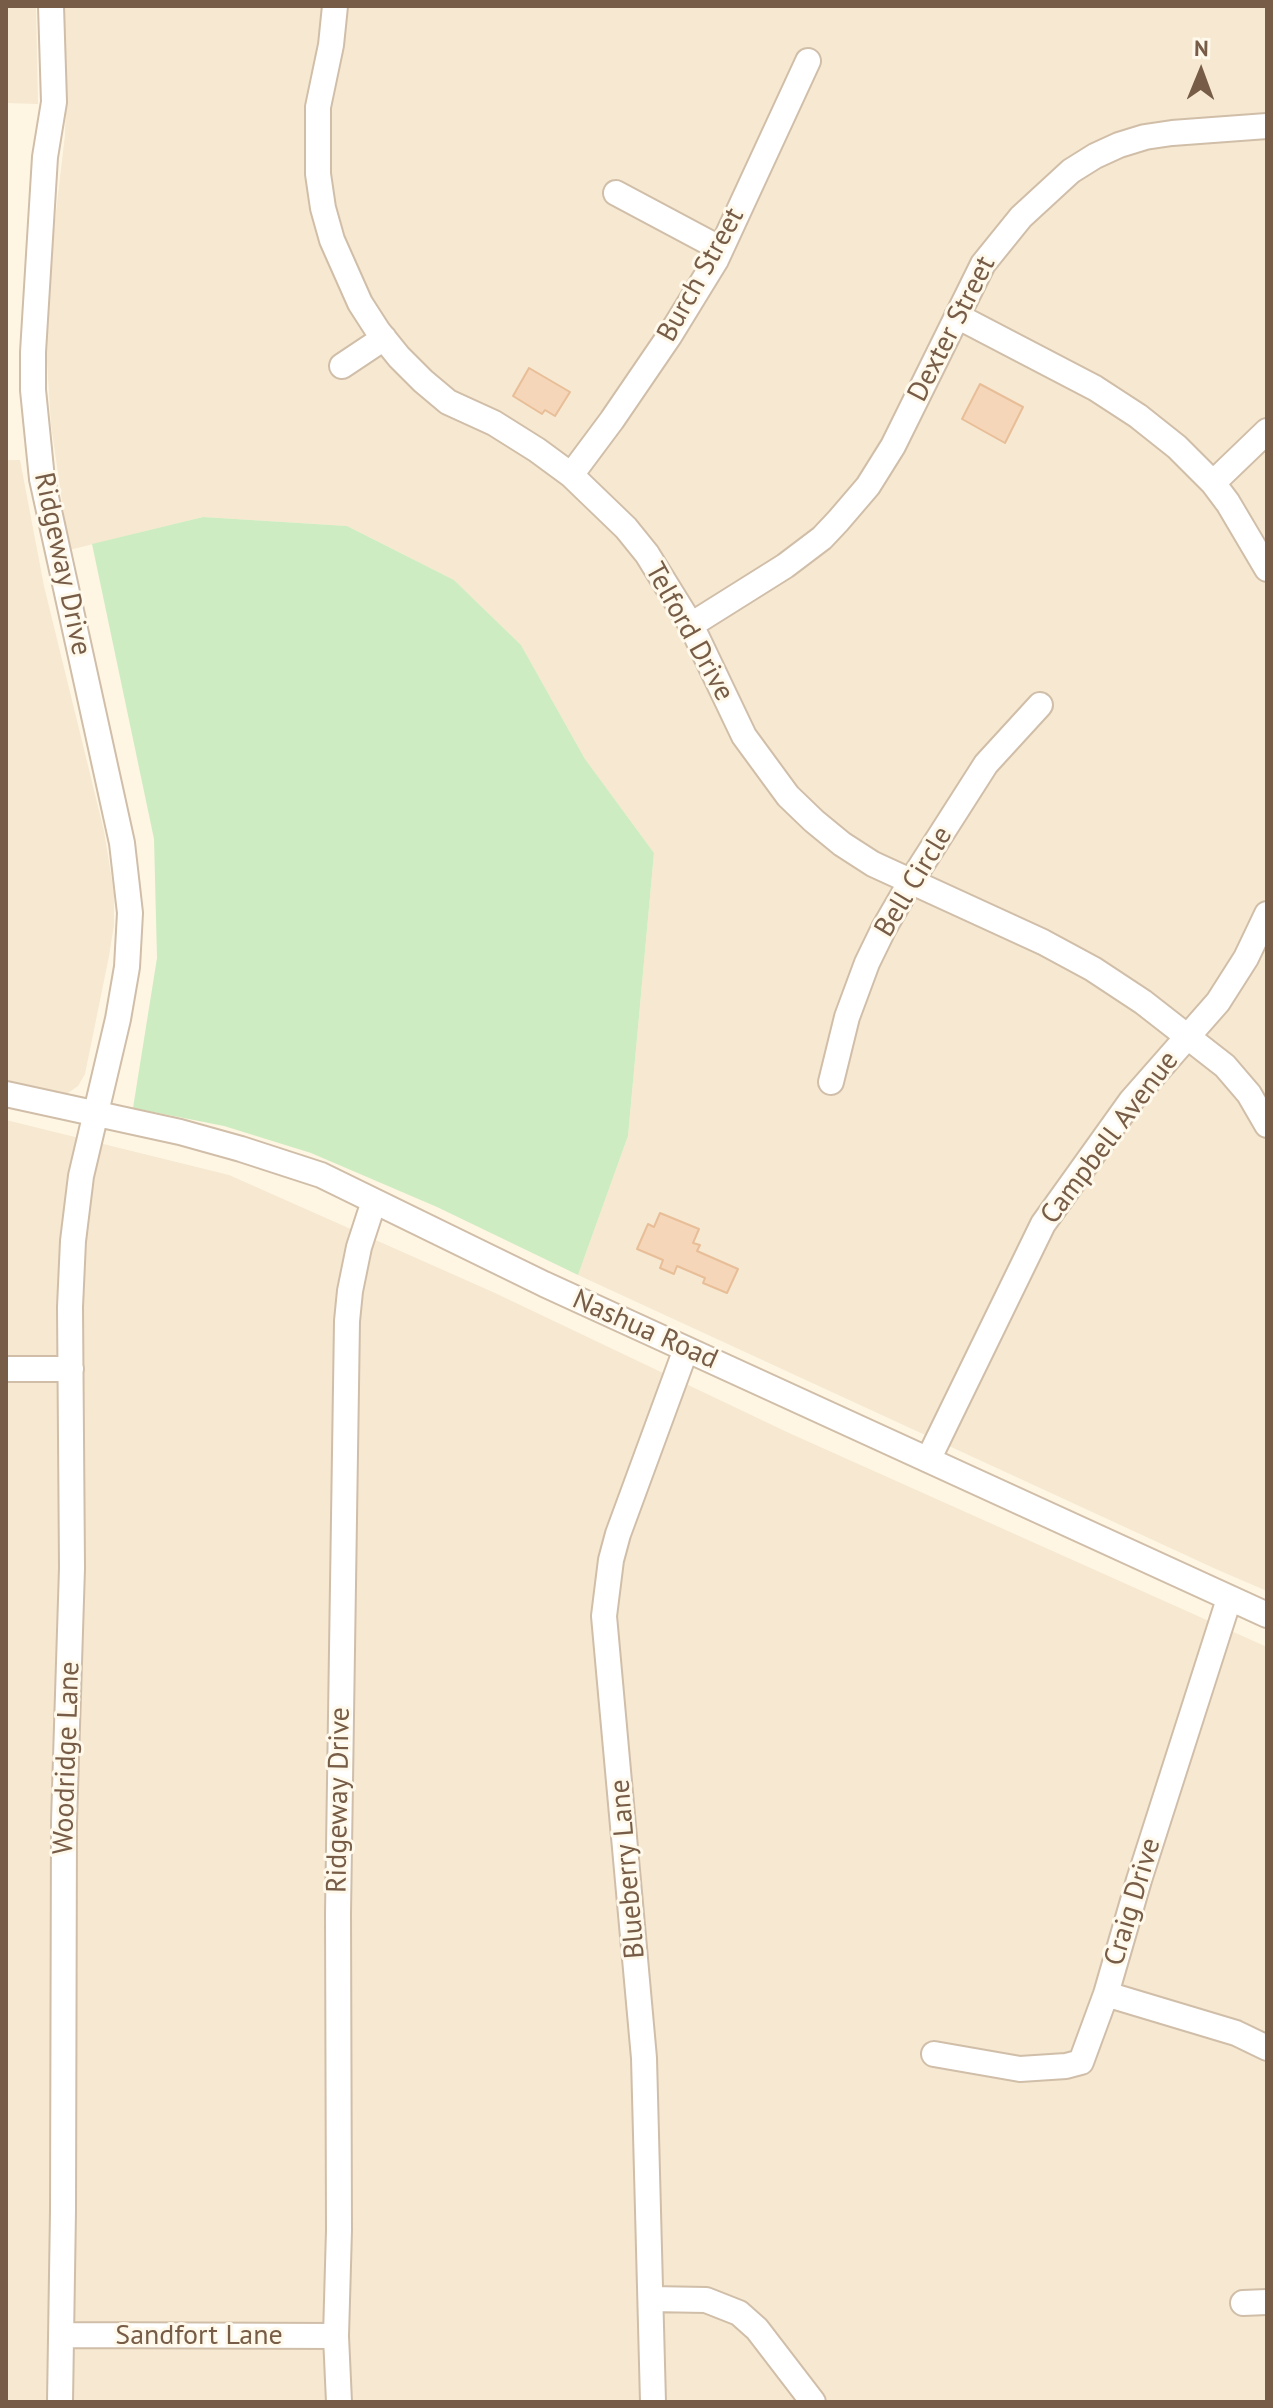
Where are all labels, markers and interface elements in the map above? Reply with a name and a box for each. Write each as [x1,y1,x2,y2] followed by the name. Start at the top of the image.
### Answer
[1161,32,1241,112] north arrow
[1194,34,1209,62] text: N
[650,202,752,348] street label: Burch Street
[901,251,1003,407] street label: Dexter Street
[26,470,98,658] street label: Ridgeway Drive
[637,557,741,707] street label: Telford Drive
[868,821,960,943] street label: Bell Circle
[1034,1045,1186,1231] street label: Campbell Avenue
[567,1283,723,1377] street label: Nashua Road
[47,1661,87,1855] street label: Woodridge Lane
[321,1707,357,1893] street label: Ridgeway Drive
[603,1778,653,1960] street label: Blueberry Lane
[1098,1834,1168,1970] street label: Craig Drive
[115,2319,283,2353] street label: Sandfort Lane

